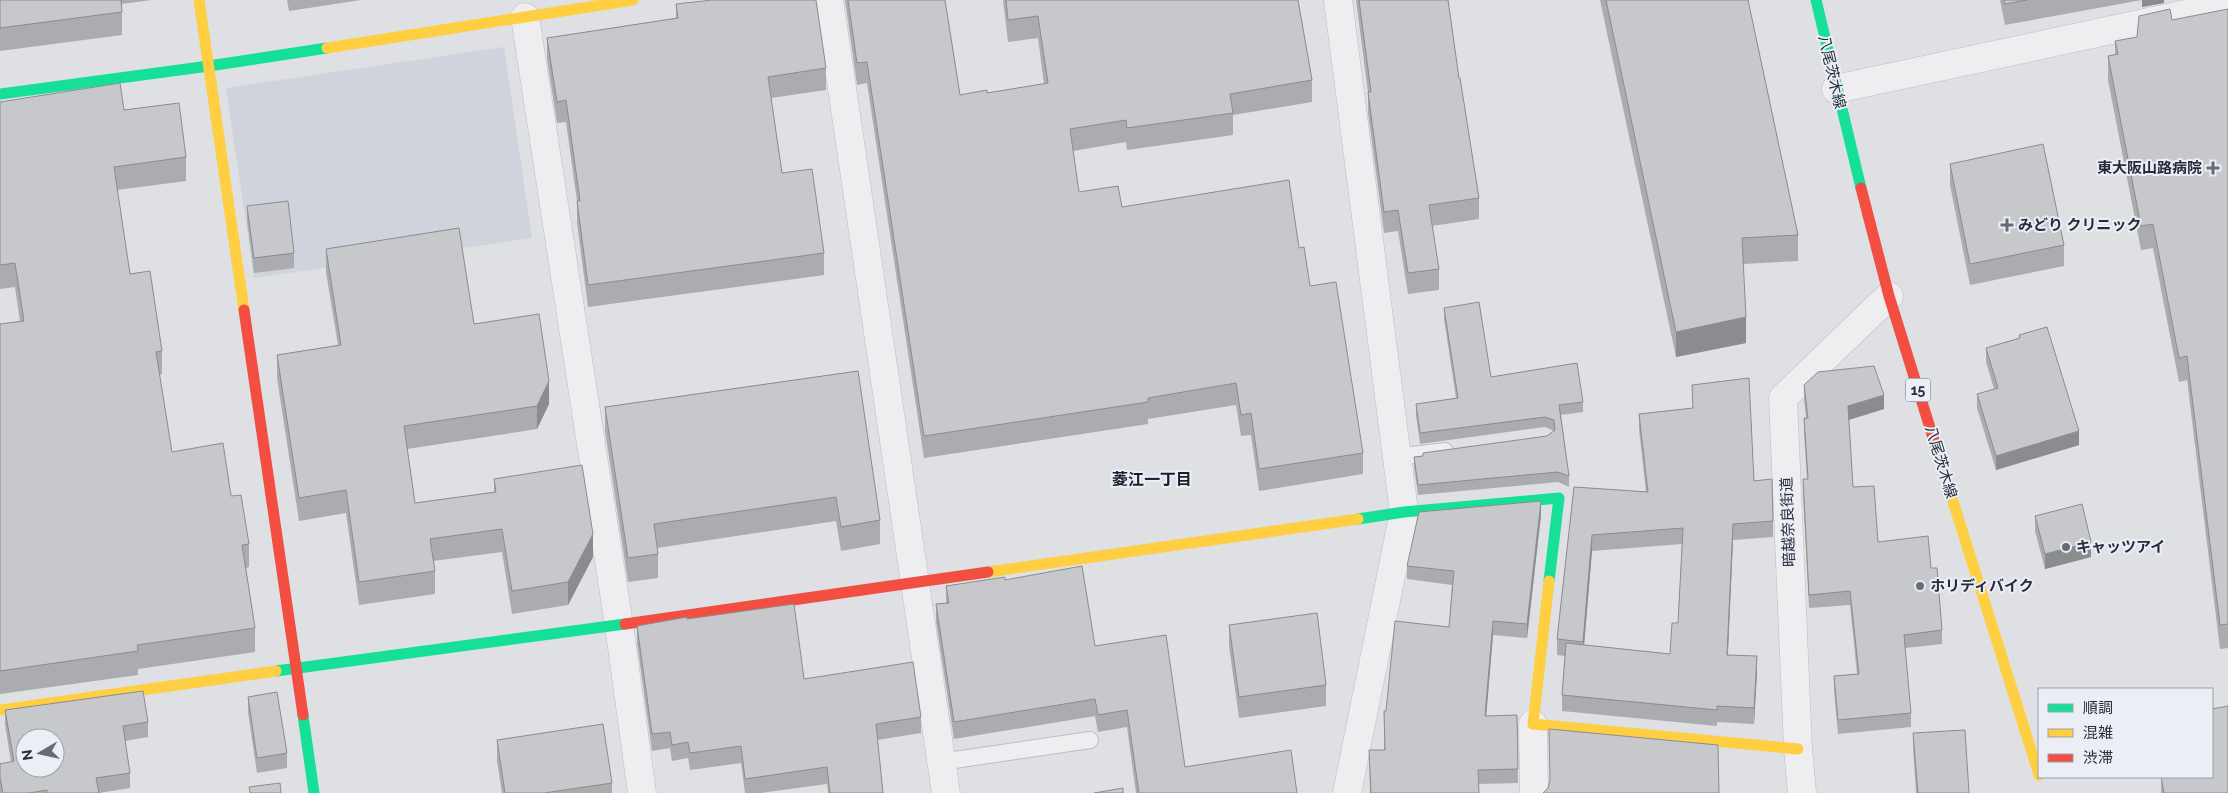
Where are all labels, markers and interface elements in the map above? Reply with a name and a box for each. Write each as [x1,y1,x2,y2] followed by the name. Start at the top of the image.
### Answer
[1815,33,1849,111] street label: 八尾茨木線
[2097,159,2202,177] place label: 東大阪山路病院
[2206,161,2220,175] marker: 東大阪山路病院
[2018,216,2142,234] place label: みどり クリニック
[2000,218,2014,232] marker: みどり クリニック
[1906,378,1930,402] road number: 15
[1921,423,1961,501] street label: 八尾茨木線
[1112,470,1192,489] district label: 菱江一丁目
[1777,477,1799,567] street label: 暗越奈良街道
[2076,538,2165,556] place label: キャッツアイ
[2060,541,2072,553] marker: キャッツアイ
[1930,577,2034,595] place label: ホリディバイク
[1914,580,1926,592] marker: ホリディバイク
[2038,688,2213,778] legend
[2083,699,2113,717] text: 順調
[2083,724,2113,742] text: 混雑
[15,728,65,778] north arrow
[18,749,36,762] text: N
[2083,749,2113,767] text: 渋滞

